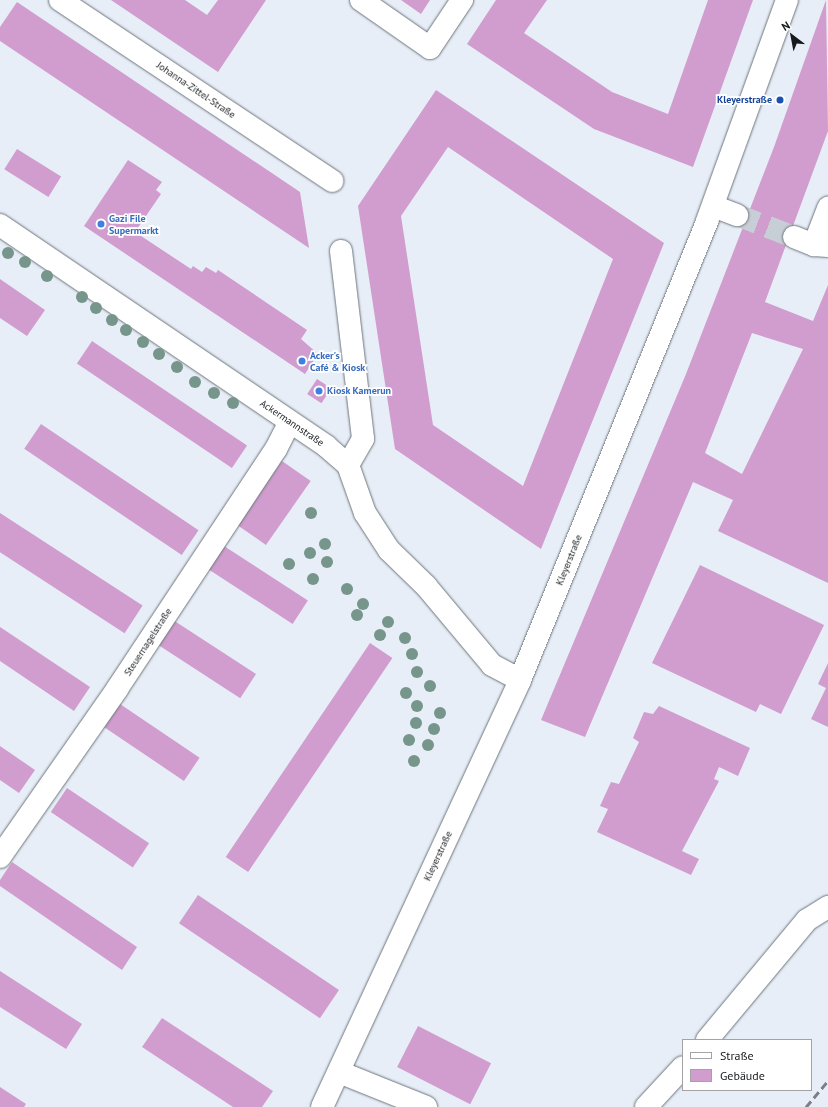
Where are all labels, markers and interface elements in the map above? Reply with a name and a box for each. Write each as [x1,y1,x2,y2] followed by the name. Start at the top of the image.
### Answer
[772,16,812,56] north arrow
[779,18,792,34] text: N
[154,59,238,121] street label: Johanna-Zittel-Straße
[717,94,772,106] place label: Kleyerstraße
[775,95,785,105] marker: Kleyerstraße
[109,212,159,236] place label: Gazi File Supermarkt
[96,219,106,229] marker: Gazi File Supermarkt
[310,349,365,372] place label: Acker's Café & Kiosk
[297,356,307,366] marker: Acker's Café & Kiosk
[327,385,391,397] place label: Kiosk Kamerun
[314,386,324,396] marker: Kiosk Kamerun
[258,397,326,449] street label: Ackermannstraße
[553,533,585,587] street label: Kleyerstraße
[122,606,174,678] street label: Steuernagelstraße
[421,829,455,883] street label: Kleyerstraße
[682,1039,812,1091] legend
[720,1048,754,1063] text: Straße
[720,1068,765,1083] text: Gebäude

